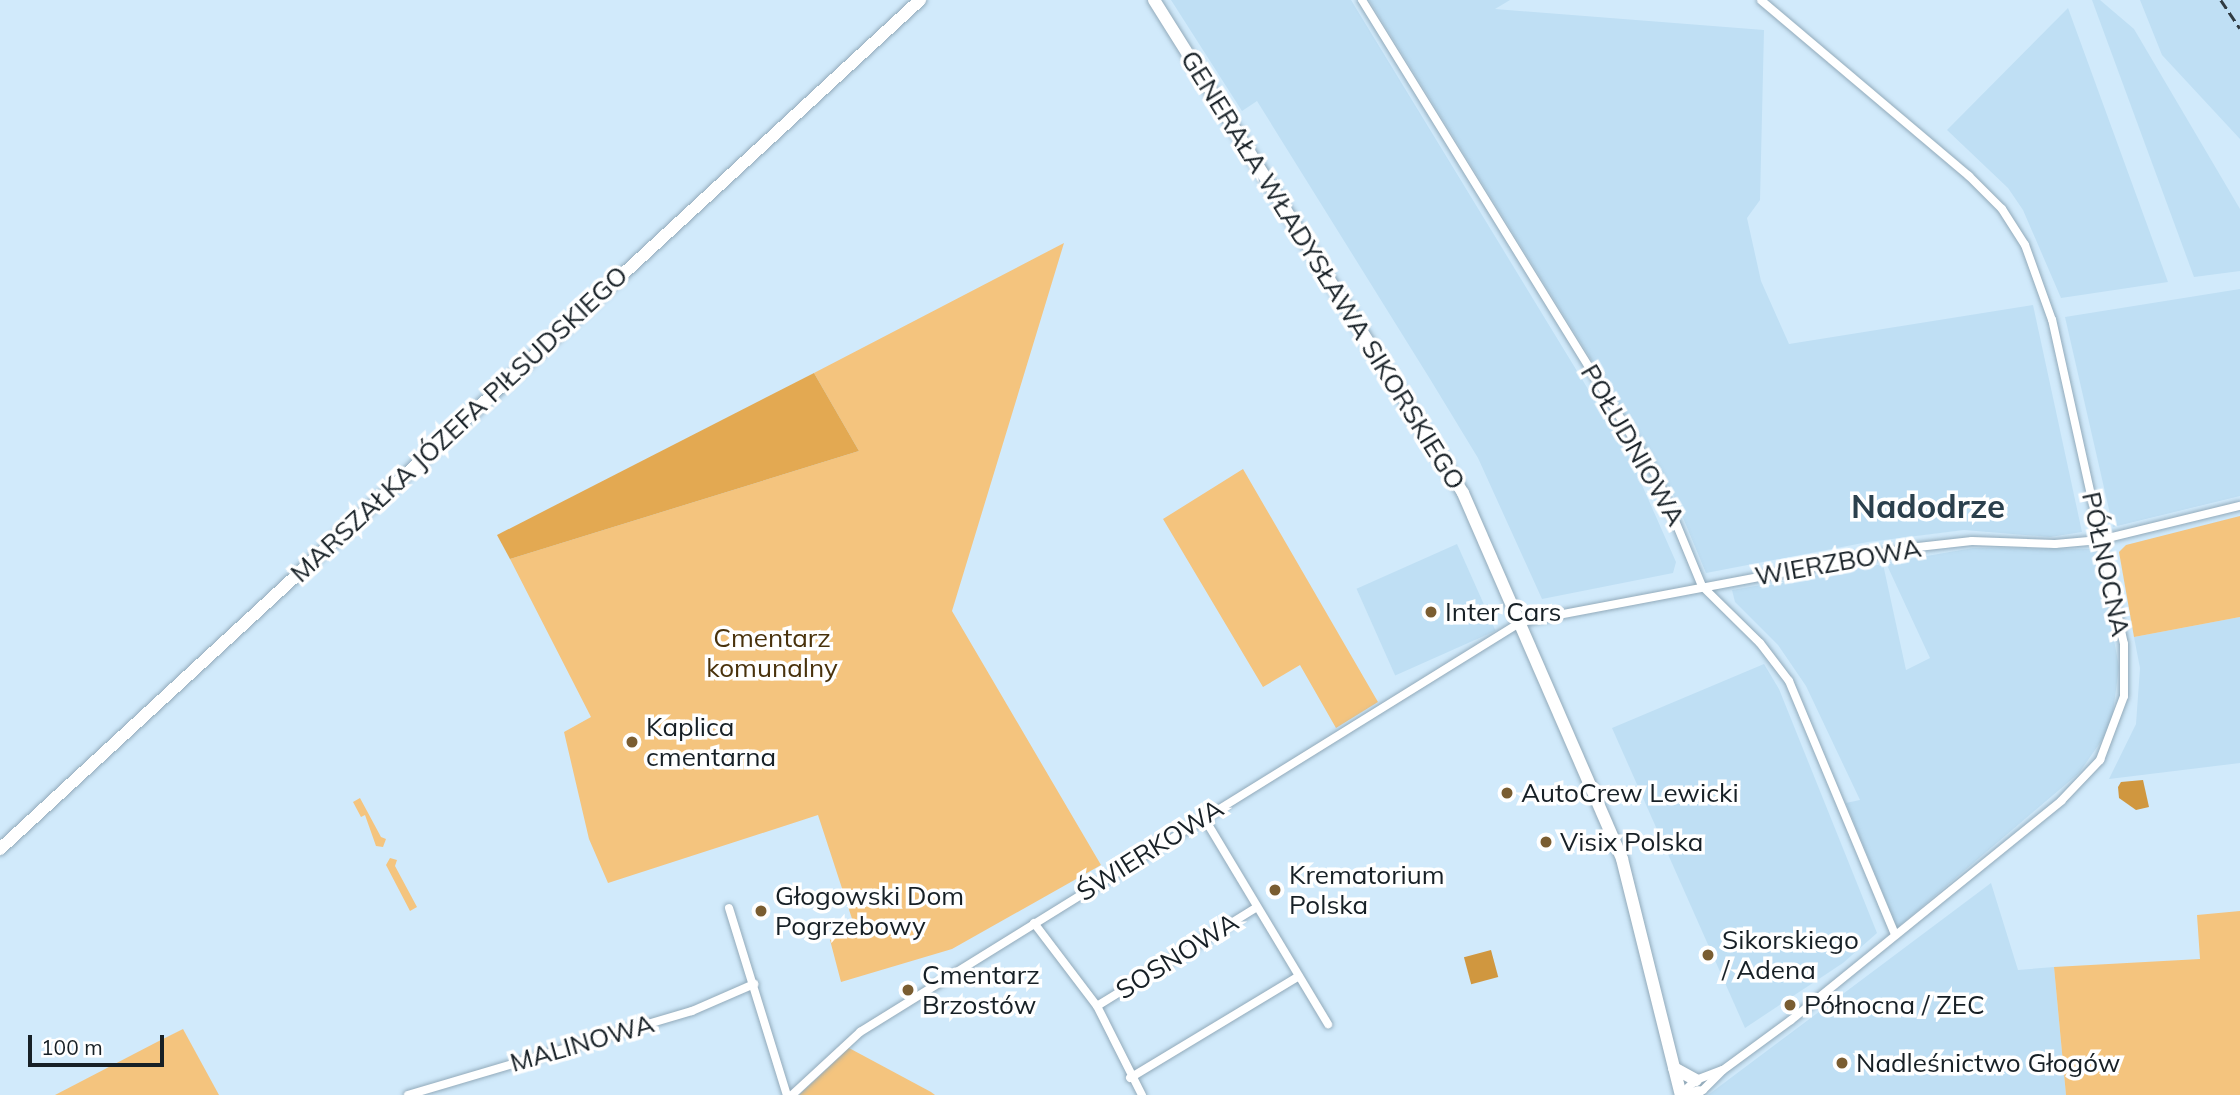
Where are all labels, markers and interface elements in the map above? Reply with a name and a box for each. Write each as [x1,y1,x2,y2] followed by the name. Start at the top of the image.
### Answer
[1174,45,1472,495] street label: GENERAŁA WŁADYSŁAWA SIKORSKIEGO
[284,259,634,589] street label: MARSZAŁKA JÓZEFA PIŁSUDSKIEGO
[1574,359,1692,531] street label: POŁUDNIOWA
[1851,486,2005,526] district label: Nadodrze
[2075,489,2137,639] street label: PÓŁNOCNA
[1752,532,1924,592] street label: WIERZBOWA
[1445,596,1561,628] place label: Inter Cars
[1423,604,1439,620] marker: Inter Cars
[706,622,838,684] park label: Cmentarz komunalny
[646,711,776,772] place label: Kaplica cmentarna
[624,734,640,750] marker: Kaplica cmentarna
[1521,777,1739,809] place label: AutoCrew Lewicki
[1499,785,1515,801] marker: AutoCrew Lewicki
[1071,793,1229,907] street label: ŚWIERKOWA
[1560,826,1703,858] place label: Visix Polska
[1538,834,1554,850] marker: Visix Polska
[1289,859,1445,920] place label: Krematorium Polska
[775,880,964,942] place label: Głogowski Dom Pogrzebowy
[1267,882,1283,898] marker: Krematorium Polska
[753,903,769,919] marker: Głogowski Dom Pogrzebowy
[1110,906,1244,1006] street label: SOSNOWA
[1722,924,1859,986] place label: Sikorskiego / Adena
[1700,947,1716,963] marker: Sikorskiego / Adena
[922,959,1040,1020] place label: Cmentarz Brzostów
[900,982,916,998] marker: Cmentarz Brzostów
[1804,989,1985,1021] place label: Północna / ZEC
[1782,997,1798,1013] marker: Północna / ZEC
[507,1008,657,1078] street label: MALINOWA
[32,1021,168,1066] scale bar
[41,1034,103,1060] text: 100 m
[1856,1047,2120,1079] place label: Nadleśnictwo Głogów
[1834,1055,1850,1071] marker: Nadleśnictwo Głogów

